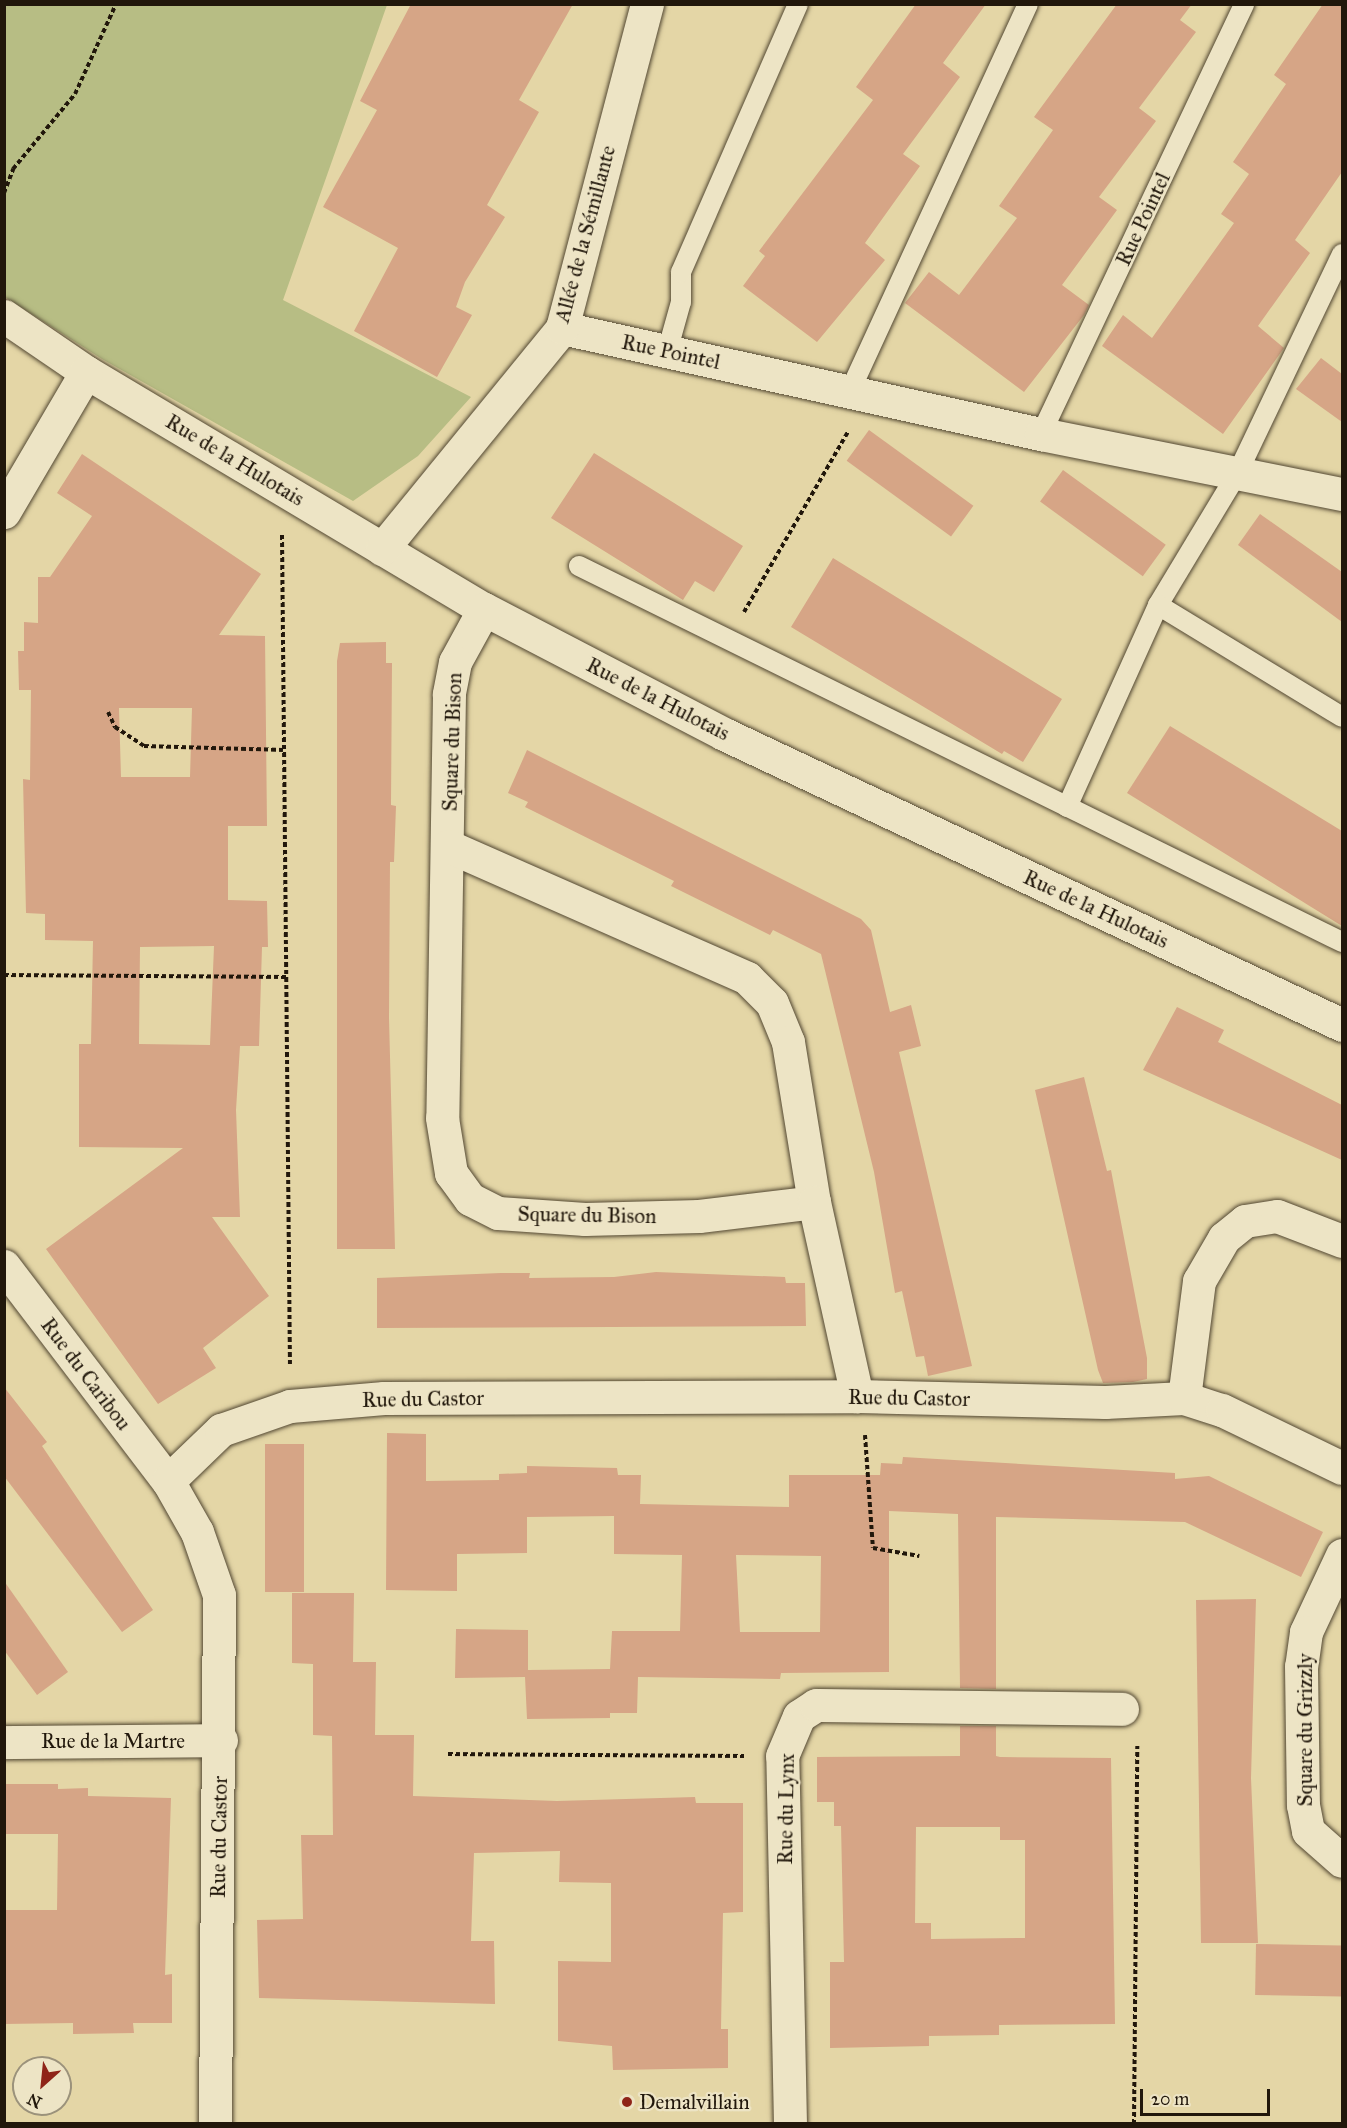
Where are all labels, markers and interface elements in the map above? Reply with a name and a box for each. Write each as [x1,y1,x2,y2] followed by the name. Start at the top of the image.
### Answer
[549,143,621,325] street label: Allée de la Sémillante
[1110,168,1176,270] street label: Rue Pointel
[619,329,723,375] street label: Rue Pointel
[161,409,309,511] street label: Rue de la Hulotais
[582,652,734,746] street label: Rue de la Hulotais
[437,672,467,812] street label: Square du Bison
[1019,864,1173,954] street label: Rue de la Hulotais
[517,1201,657,1229] street label: Square du Bison
[36,1313,136,1435] street label: Rue du Caribou
[848,1384,970,1412] street label: Rue du Castor
[362,1385,484,1413] street label: Rue du Castor
[1292,1653,1318,1807] street label: Square du Grizzly
[41,1728,185,1754] street label: Rue de la Martre
[772,1753,800,1865] street label: Rue du Lynx
[205,1776,233,1898] street label: Rue du Castor
[12,2056,72,2116] north arrow
[1143,2077,1274,2115] scale bar
[1151,2088,1189,2110] text: 20 m
[24,2089,45,2112] text: N
[639,2089,750,2115] place label: Demalvillain
[620,2095,634,2109] marker: Demalvillain

